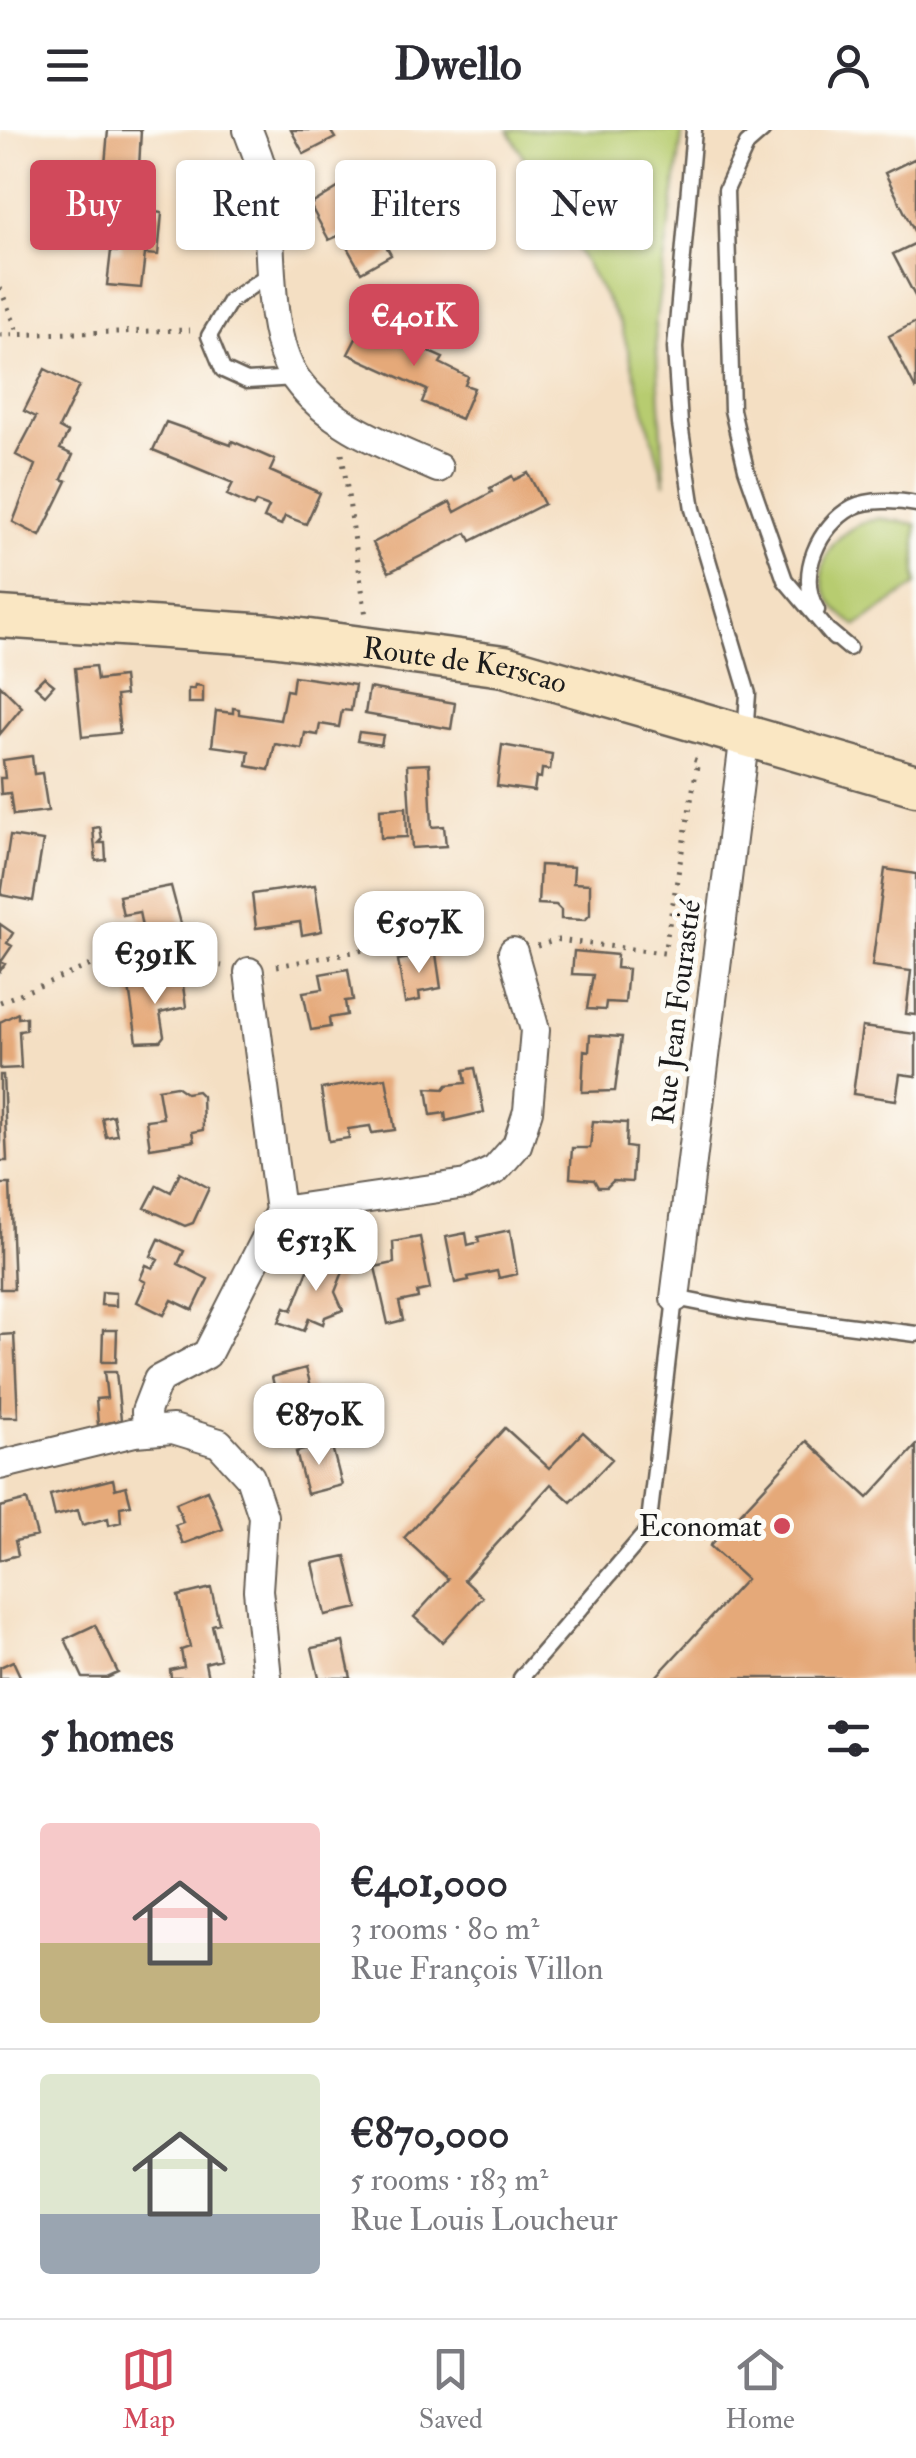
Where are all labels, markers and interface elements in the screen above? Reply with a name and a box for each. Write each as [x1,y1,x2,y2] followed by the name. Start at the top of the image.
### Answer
[394,37,522,93] text: Dwello
[40,38,95,93] icon: menu
[821,38,876,93] icon: person
[30,160,156,250] chip: Buy
[176,160,315,250] chip: Rent
[335,160,496,250] chip: Filters
[516,160,653,250] chip: New
[344,284,484,369] pin: €401K
[371,296,457,336] text: €401K
[361,629,571,702] street label: Route de Kerscao
[349,891,489,976] pin: €507K
[645,897,709,1126] street label: Rue Jean Fourastié
[376,903,462,943] text: €507K
[85,922,225,1007] pin: €391K
[114,934,196,974] text: €391K
[246,1209,386,1294] pin: €513K
[277,1221,355,1261] text: €513K
[249,1383,389,1468] pin: €870K
[275,1395,363,1435] text: €870K
[639,1508,762,1545] place label: Economat
[771,1515,793,1537] marker: Economat
[821,1711,876,1766] icon: filters
[40,1712,174,1764] text: 5 homes
[350,1857,508,1909] text: €401,000
[120,1863,240,1983] icon: home
[350,1909,539,1949] text: 3 rooms · 80 m²
[350,1949,604,1989] text: Rue François Villon
[350,2108,510,2160] text: €870,000
[120,2114,240,2234] icon: home
[350,2160,548,2200] text: 5 rooms · 183 m²
[350,2200,618,2240] text: Rue Louis Loucheur
[121,2342,176,2437] tab: Map
[419,2342,483,2437] tab: Saved
[725,2342,795,2437] tab: Home

